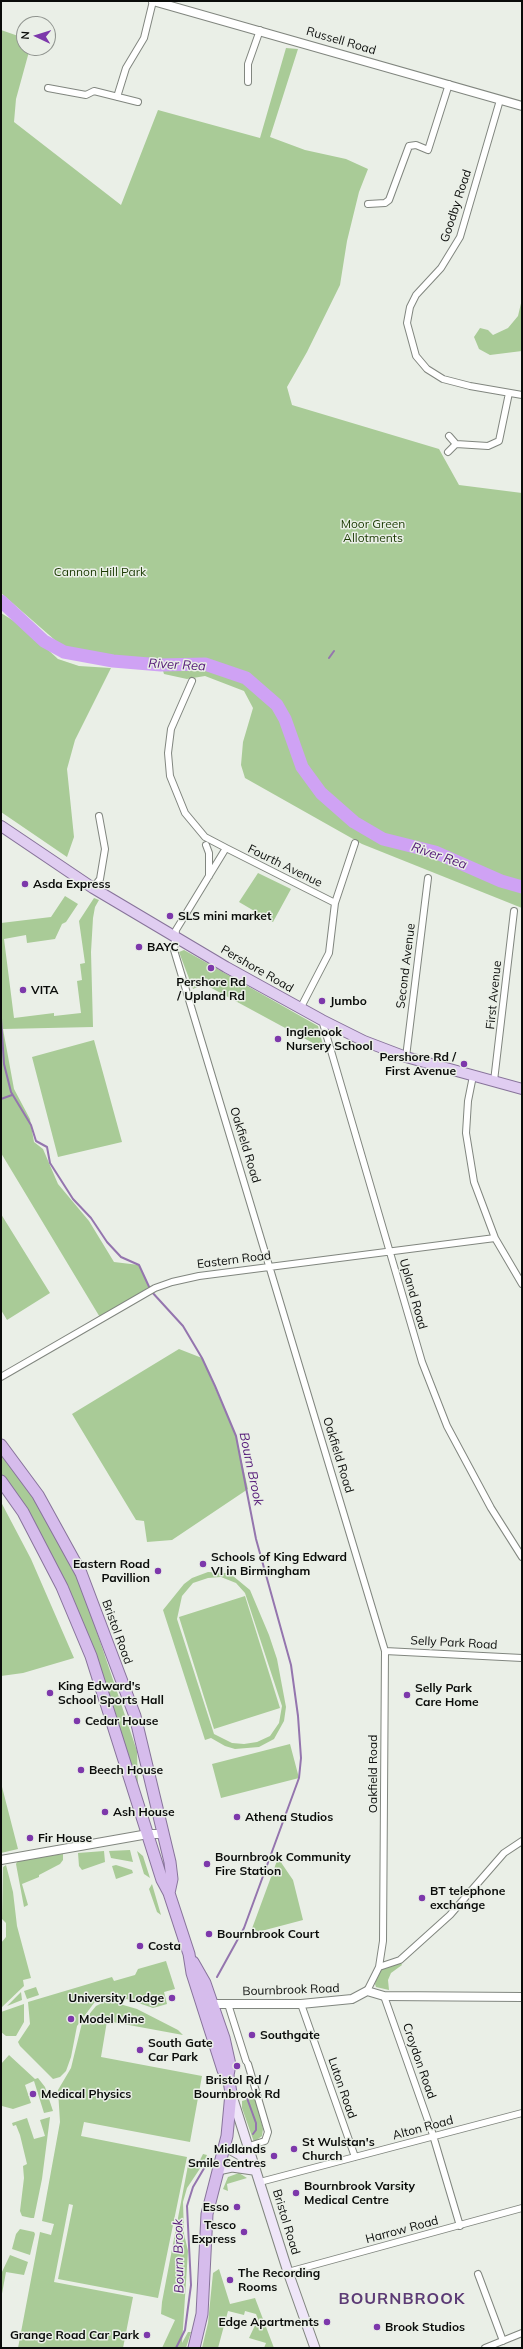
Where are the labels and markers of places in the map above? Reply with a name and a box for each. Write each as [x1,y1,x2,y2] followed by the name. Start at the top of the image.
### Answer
[33,877,110,891] place label: Asda Express
[20,879,30,889] marker: Asda Express
[178,909,271,923] place label: SLS mini market
[165,911,175,921] marker: SLS mini market
[147,940,179,954] place label: BAYC
[134,942,144,952] marker: BAYC
[206,963,216,973] marker: Pershore Rd / Upland Rd
[176,975,246,1003] place label: Pershore Rd / Upland Rd
[31,983,59,997] place label: VITA
[18,985,28,995] marker: VITA
[330,994,367,1008] place label: Jumbo
[317,996,327,1006] marker: Jumbo
[286,1025,373,1053] place label: Inglenook Nursery School
[273,1034,283,1044] marker: Inglenook Nursery School
[379,1050,456,1078] place label: Pershore Rd / First Avenue
[459,1059,469,1069] marker: Pershore Rd / First Avenue
[211,1550,347,1578] place label: Schools of King Edward VI in Birmingham
[73,1557,150,1585] place label: Eastern Road Pavillion
[198,1559,208,1569] marker: Schools of King Edward VI in Birmingham
[153,1566,163,1576] marker: Eastern Road Pavillion
[58,1679,164,1707] place label: King Edward's School Sports Hall
[415,1681,479,1709] place label: Selly Park Care Home
[45,1688,55,1698] marker: King Edward's School Sports Hall
[402,1690,412,1700] marker: Selly Park Care Home
[85,1714,158,1728] place label: Cedar House
[72,1716,82,1726] marker: Cedar House
[89,1763,163,1777] place label: Beech House
[76,1765,86,1775] marker: Beech House
[113,1805,175,1819] place label: Ash House
[100,1807,110,1817] marker: Ash House
[245,1810,333,1824] place label: Athena Studios
[232,1812,242,1822] marker: Athena Studios
[38,1831,92,1845] place label: Fir House
[25,1833,35,1843] marker: Fir House
[215,1850,351,1878] place label: Bournbrook Community Fire Station
[202,1859,212,1869] marker: Bournbrook Community Fire Station
[430,1884,505,1912] place label: BT telephone exchange
[417,1893,427,1903] marker: BT telephone exchange
[217,1927,319,1941] place label: Bournbrook Court
[204,1929,214,1939] marker: Bournbrook Court
[148,1939,181,1953] place label: Costa
[135,1941,145,1951] marker: Costa
[68,1991,164,2005] place label: University Lodge
[167,1993,177,2003] marker: University Lodge
[79,2012,144,2026] place label: Model Mine
[66,2014,76,2024] marker: Model Mine
[260,2028,320,2042] place label: Southgate
[247,2030,257,2040] marker: Southgate
[148,2036,212,2064] place label: South Gate Car Park
[135,2045,145,2055] marker: South Gate Car Park
[232,2061,242,2071] marker: Bristol Rd / Bournbrook Rd
[194,2073,280,2101] place label: Bristol Rd / Bournbrook Rd
[41,2087,131,2101] place label: Medical Physics
[28,2089,38,2099] marker: Medical Physics
[302,2135,375,2163] place label: St Wulstan's Church
[188,2142,266,2170] place label: Midlands Smile Centres
[289,2144,299,2154] marker: St Wulstan's Church
[269,2151,279,2161] marker: Midlands Smile Centres
[304,2179,415,2207] place label: Bournbrook Varsity Medical Centre
[291,2188,301,2198] marker: Bournbrook Varsity Medical Centre
[203,2200,229,2214] place label: Esso
[232,2202,242,2212] marker: Esso
[192,2218,236,2246] place label: Tesco Express
[239,2227,249,2237] marker: Tesco Express
[238,2266,320,2294] place label: The Recording Rooms
[225,2275,235,2285] marker: The Recording Rooms
[218,2315,319,2329] place label: Edge Apartments
[322,2317,332,2327] marker: Edge Apartments
[385,2320,465,2334] place label: Brook Studios
[372,2322,382,2332] marker: Brook Studios
[10,2328,139,2342] place label: Grange Road Car Park
[142,2330,152,2340] marker: Grange Road Car Park

